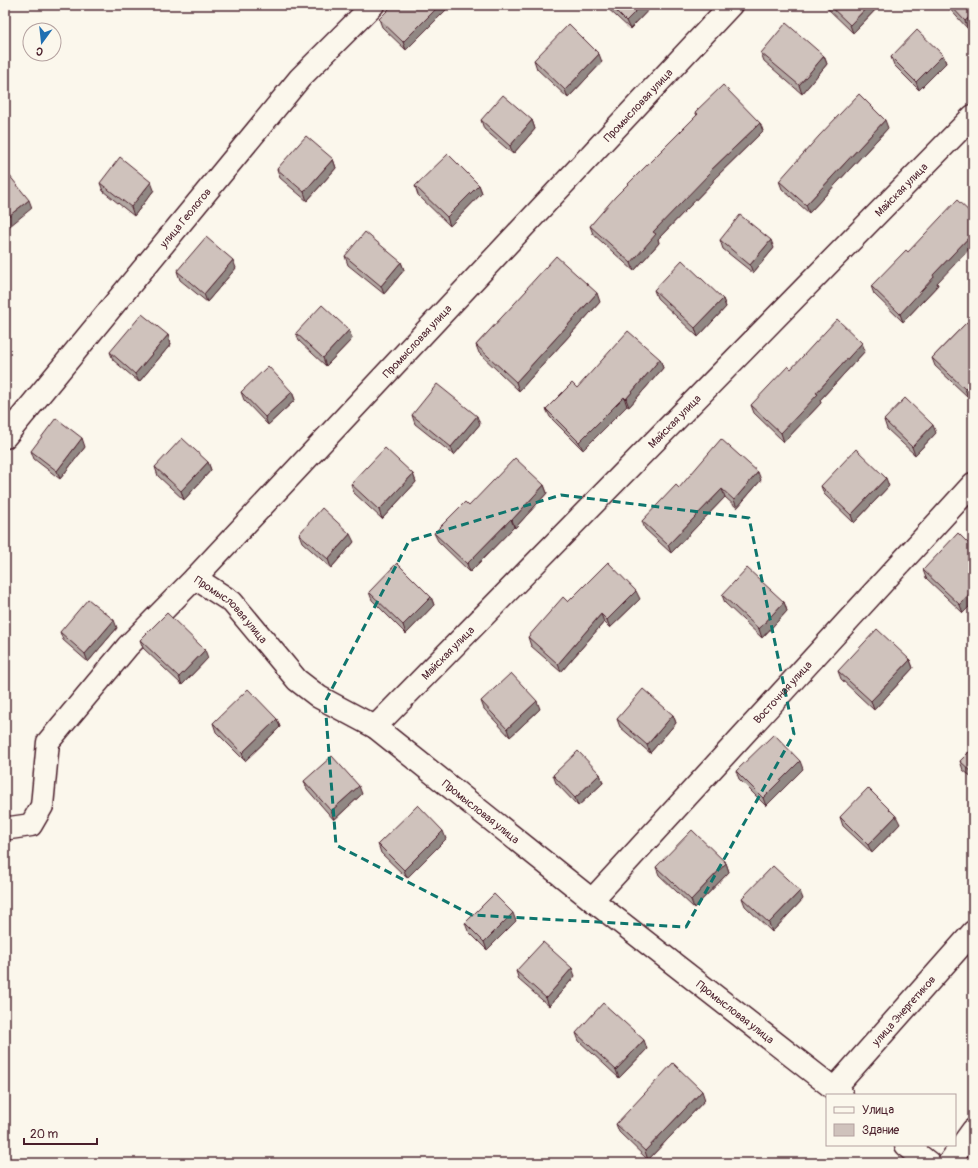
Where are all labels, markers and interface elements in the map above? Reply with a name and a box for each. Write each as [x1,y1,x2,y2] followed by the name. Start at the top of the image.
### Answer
[22,22,62,62] north arrow
[34,44,45,58] text: С
[601,66,675,144] street label: Промысловая улица
[872,160,930,219] street label: Майская улица
[157,185,214,251] street label: улица Геологов
[380,302,454,380] street label: Промысловая улица
[646,392,704,451] street label: Майская улица
[192,573,270,646] street label: Промысловая улица
[419,624,477,682] street label: Майская улица
[751,658,815,726] street label: Восточная улица
[439,777,522,846] street label: Промысловая улица
[869,973,938,1049] street label: улица Энергетиков
[694,978,777,1047] street label: Промысловая улица
[826,1094,956,1146] legend
[862,1103,894,1118] text: Улица
[24,1120,97,1146] scale bar
[862,1123,899,1138] text: Здание
[30,1127,59,1142] text: 20 m

